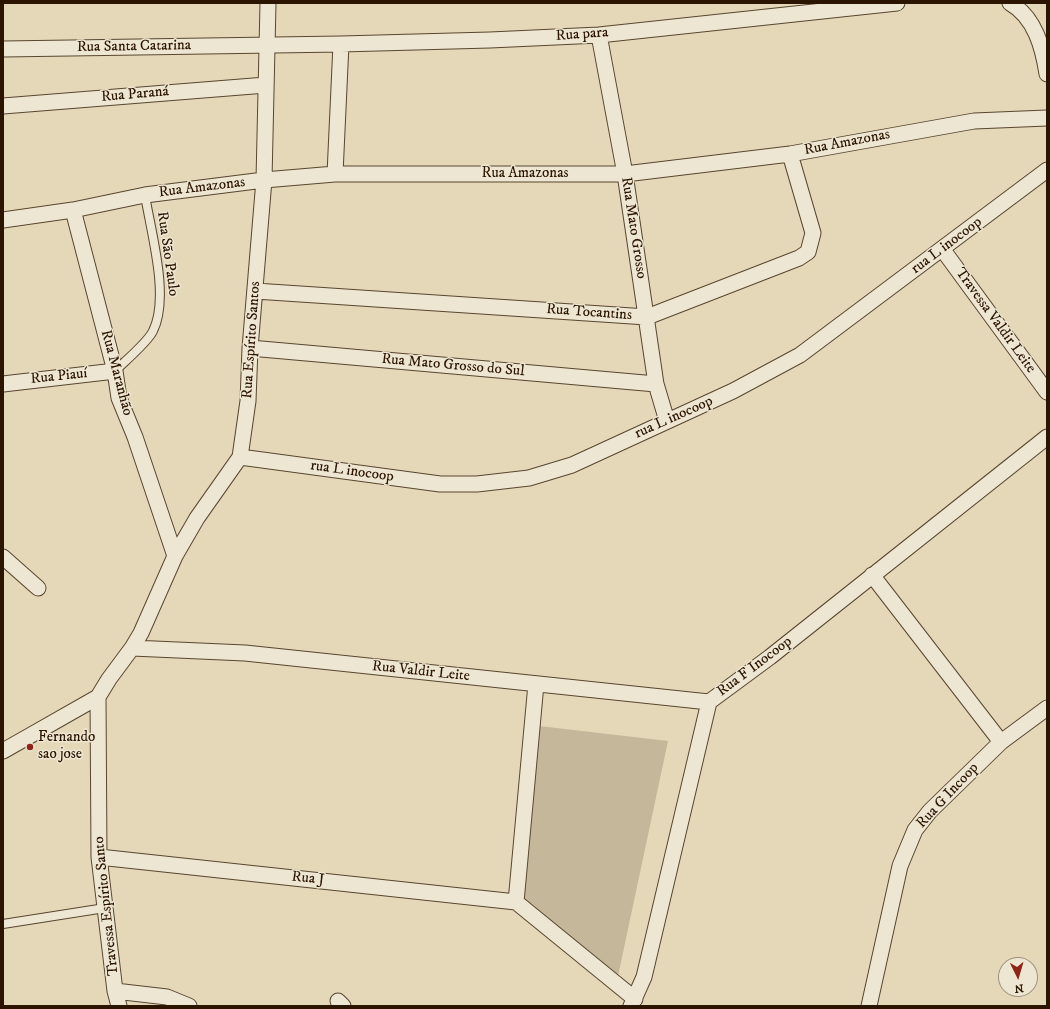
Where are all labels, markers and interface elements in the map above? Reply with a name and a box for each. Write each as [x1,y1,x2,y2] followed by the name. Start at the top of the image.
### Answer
[555,24,609,46] street label: Rua para
[77,37,191,57] street label: Rua Santa Catarina
[100,83,170,107] street label: Rua Paraná
[803,126,891,160] street label: Rua Amazonas
[481,165,569,183] street label: Rua Amazonas
[158,174,246,202] street label: Rua Amazonas
[616,176,650,280] street label: Rua Mato Grosso
[152,210,182,298] street label: Rua São Paulo
[908,214,986,278] street label: rua L inocoop
[951,265,1039,377] street label: Travessa Valdir Leite
[239,281,265,399] street label: Rua Espírito Santos
[545,301,633,325] street label: Rua Tocantins
[96,328,136,418] street label: Rua Maranhão
[381,351,525,381] street label: Rua Mato Grosso do Sul
[30,365,88,389] street label: Rua Piauí
[632,393,716,443] street label: rua L inocoop
[309,457,395,487] street label: rua L inocoop
[714,633,796,701] street label: Rua F Inocoop
[371,658,471,686] street label: Rua Valdir Leite
[38,729,95,764] place label: Fernando sao jose
[25,742,35,752] marker: Fernando sao jose
[913,759,983,833] street label: Rua G Incoop
[91,835,123,977] street label: Travessa Espírito Santo
[291,868,325,890] street label: Rua J
[998,957,1038,997] north arrow
[1014,981,1024,995] text: N

